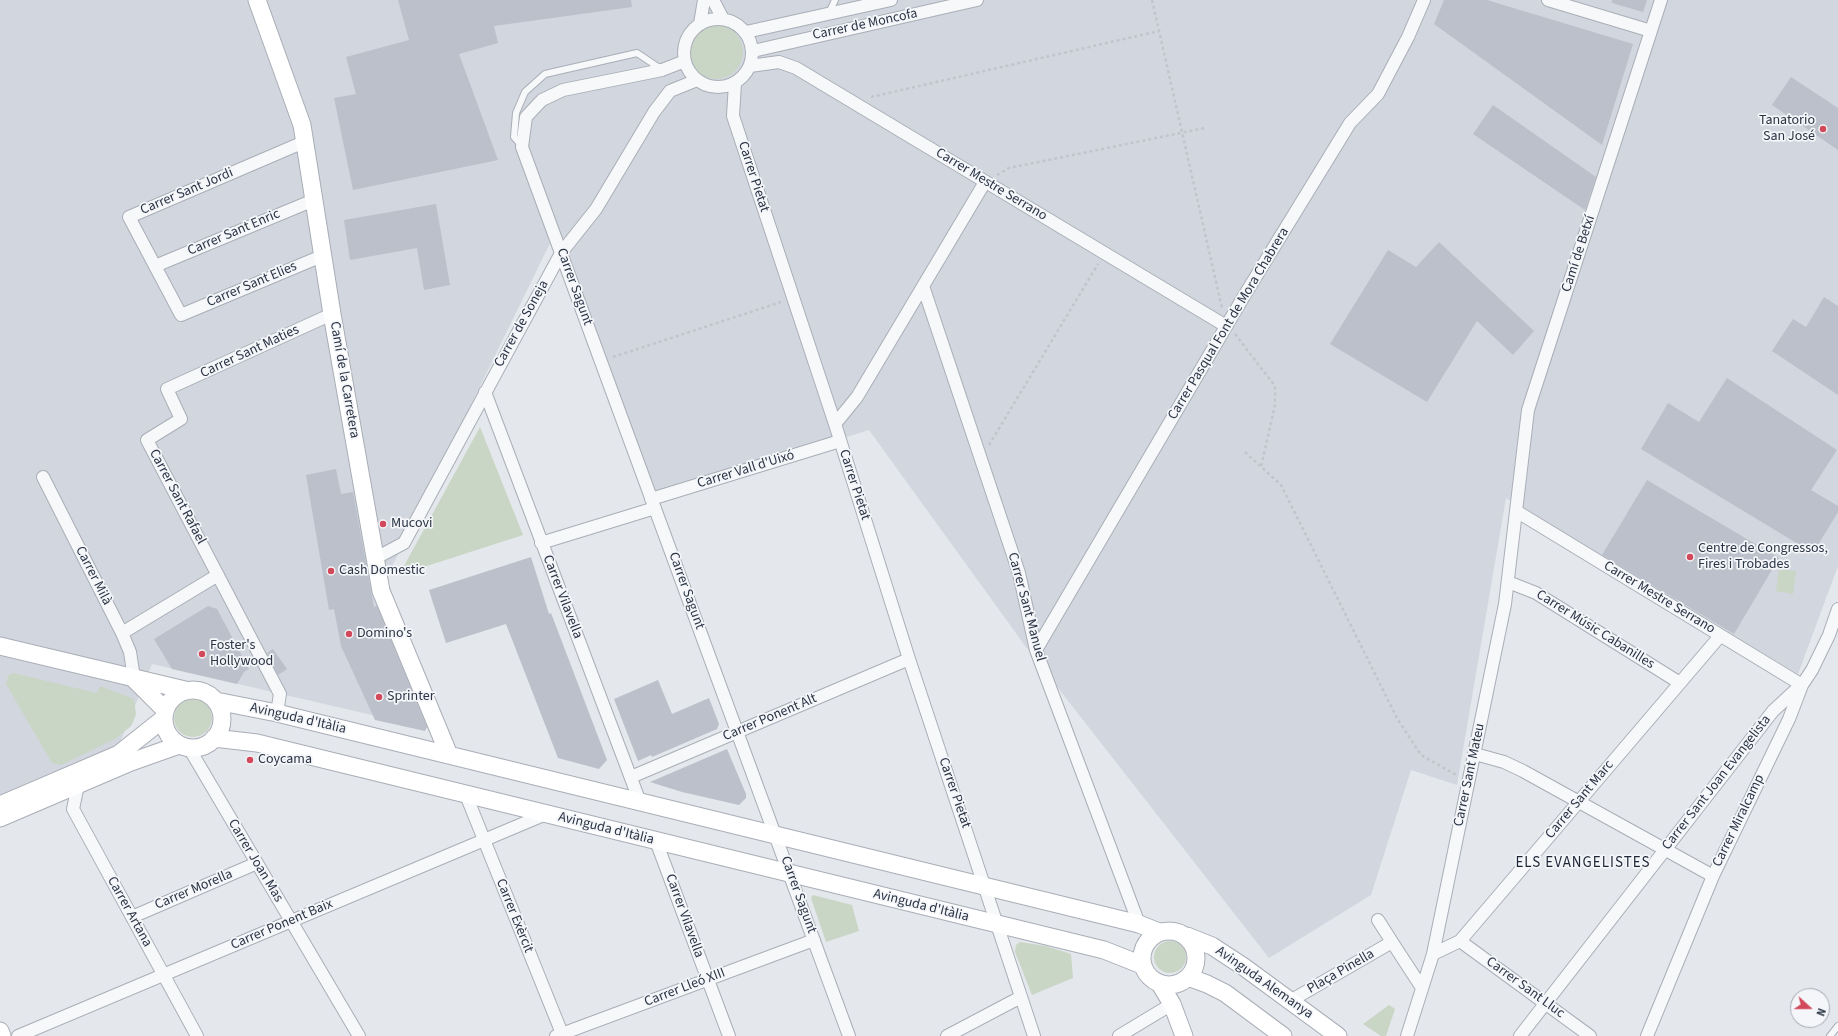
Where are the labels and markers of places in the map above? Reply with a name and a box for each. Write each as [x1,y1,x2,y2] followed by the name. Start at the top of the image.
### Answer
[1759,113,1815,146] place label: Tanatorio San José
[1818,124,1828,134] marker: Tanatorio San José
[391,516,432,532] place label: Mucovi
[378,519,388,529] marker: Mucovi
[1698,541,1828,574] place label: Centre de Congressos, Fires i Trobades
[1685,552,1695,562] marker: Centre de Congressos, Fires i Trobades
[339,563,425,579] place label: Cash Domestic
[326,566,336,576] marker: Cash Domestic
[357,626,412,642] place label: Domino's
[344,629,354,639] marker: Domino's
[210,638,273,670] place label: Foster's Hollywood
[197,649,207,659] marker: Foster's Hollywood
[387,689,435,705] place label: Sprinter
[374,692,384,702] marker: Sprinter
[258,752,312,768] place label: Coycama
[245,755,255,765] marker: Coycama

